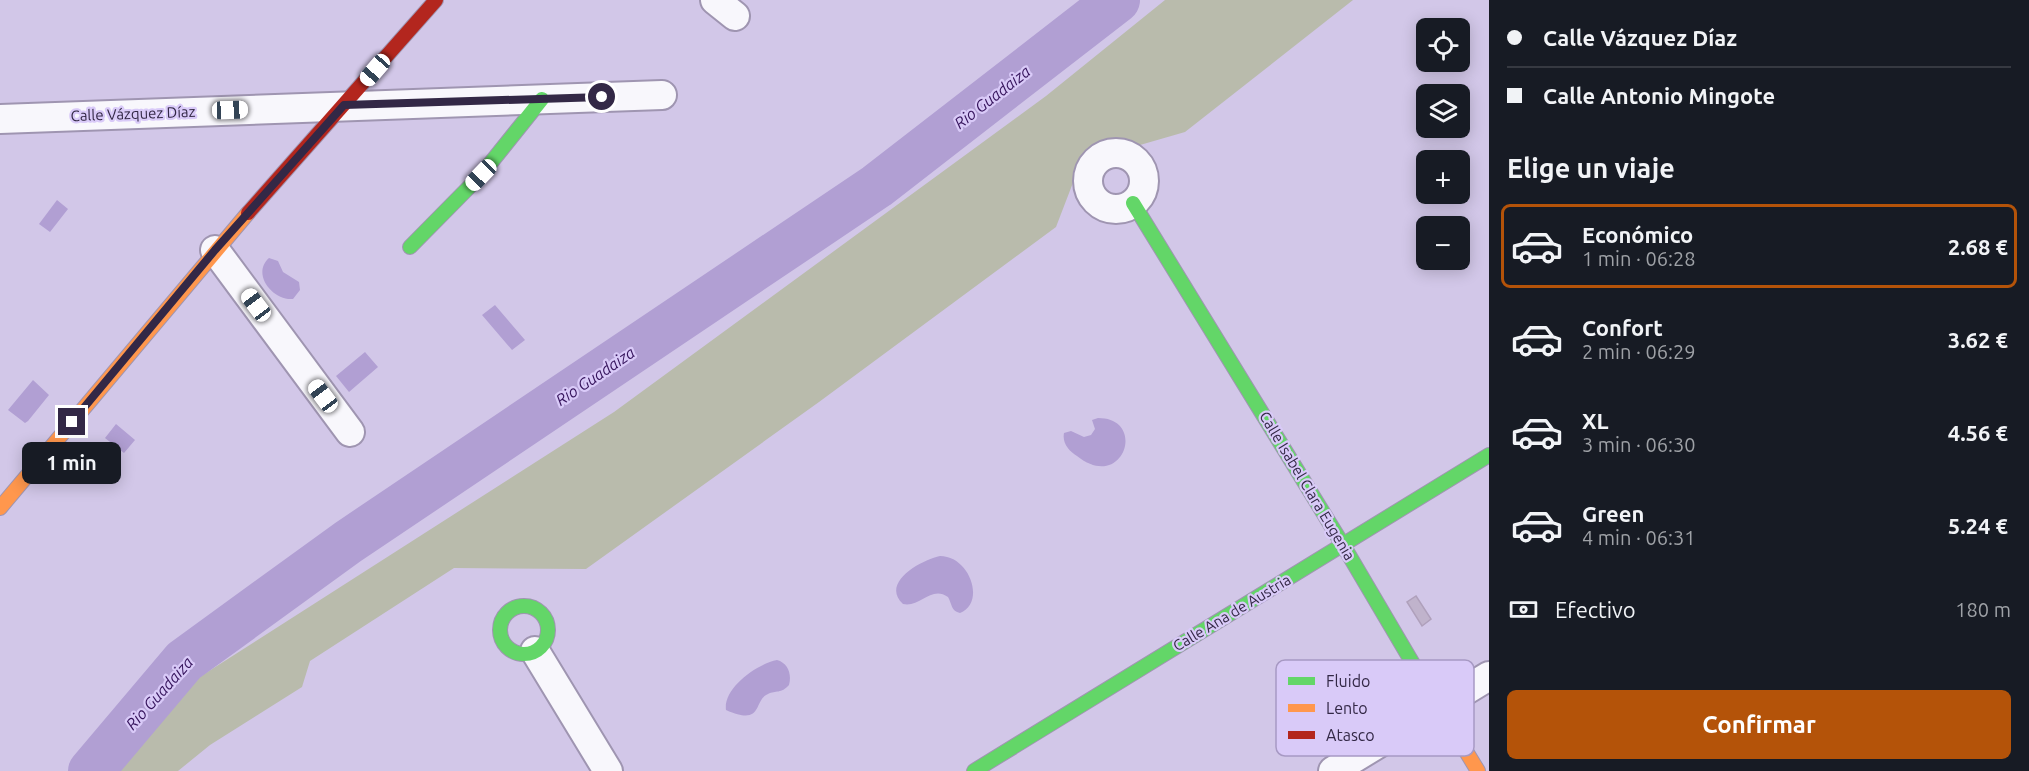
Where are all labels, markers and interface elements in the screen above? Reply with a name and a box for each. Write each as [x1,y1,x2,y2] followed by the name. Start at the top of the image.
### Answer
[1416,18,1470,270] map controls
[1416,18,1470,72] button: locate
[1543,25,1737,50] text: Calle Vázquez Díaz
[356,51,394,89] car
[951,62,1034,132] water label: Rio Guadaiza
[588,83,615,110] route start
[1543,83,1775,108] text: Calle Antonio Mingote
[1416,84,1470,138] button: layers
[212,100,248,120] car
[70,103,196,124] street label: Calle Vázquez Díaz
[1416,150,1470,204] button: +
[1507,153,1675,183] text: Elige un viaje
[462,156,500,194] car
[1416,216,1470,270] button: −
[1510,219,1564,273] icon: car
[1582,222,1693,247] text: Económico
[1948,234,2008,259] text: 2.68 €
[1582,247,1696,270] text: 1 min · 06:28
[238,285,274,325] car
[1510,312,1564,366] icon: car
[1582,315,1663,340] text: Confort
[1948,327,2008,352] text: 3.62 €
[1582,340,1696,363] text: 2 min · 06:29
[552,343,638,409] water label: Rio Guadaiza
[305,376,341,416] car
[1510,405,1564,459] icon: car
[58,408,85,435] route end
[1256,408,1359,563] street label: Calle Isabel Clara Eugenia
[1582,408,1609,433] text: XL
[1948,420,2008,445] text: 4.56 €
[1582,433,1696,456] text: 3 min · 06:30
[22,443,122,485] callout: 1 min
[46,451,97,474] text: 1 min
[1510,498,1564,552] icon: car
[1582,501,1644,526] text: Green
[1948,513,2008,538] text: 5.24 €
[1582,526,1696,549] text: 4 min · 06:31
[1170,571,1294,654] street label: Calle Ana de Austria
[1507,593,1540,626] icon: cash
[1555,597,1636,622] text: Efectivo
[1955,598,2011,621] text: 180 m
[122,653,196,733] water label: Rio Guadaiza
[1276,660,1474,756] legend
[1326,672,1370,690] text: Fluido
[1507,690,2011,759] button: Confirmar
[1326,699,1368,717] text: Lento
[1326,726,1375,744] text: Atasco

